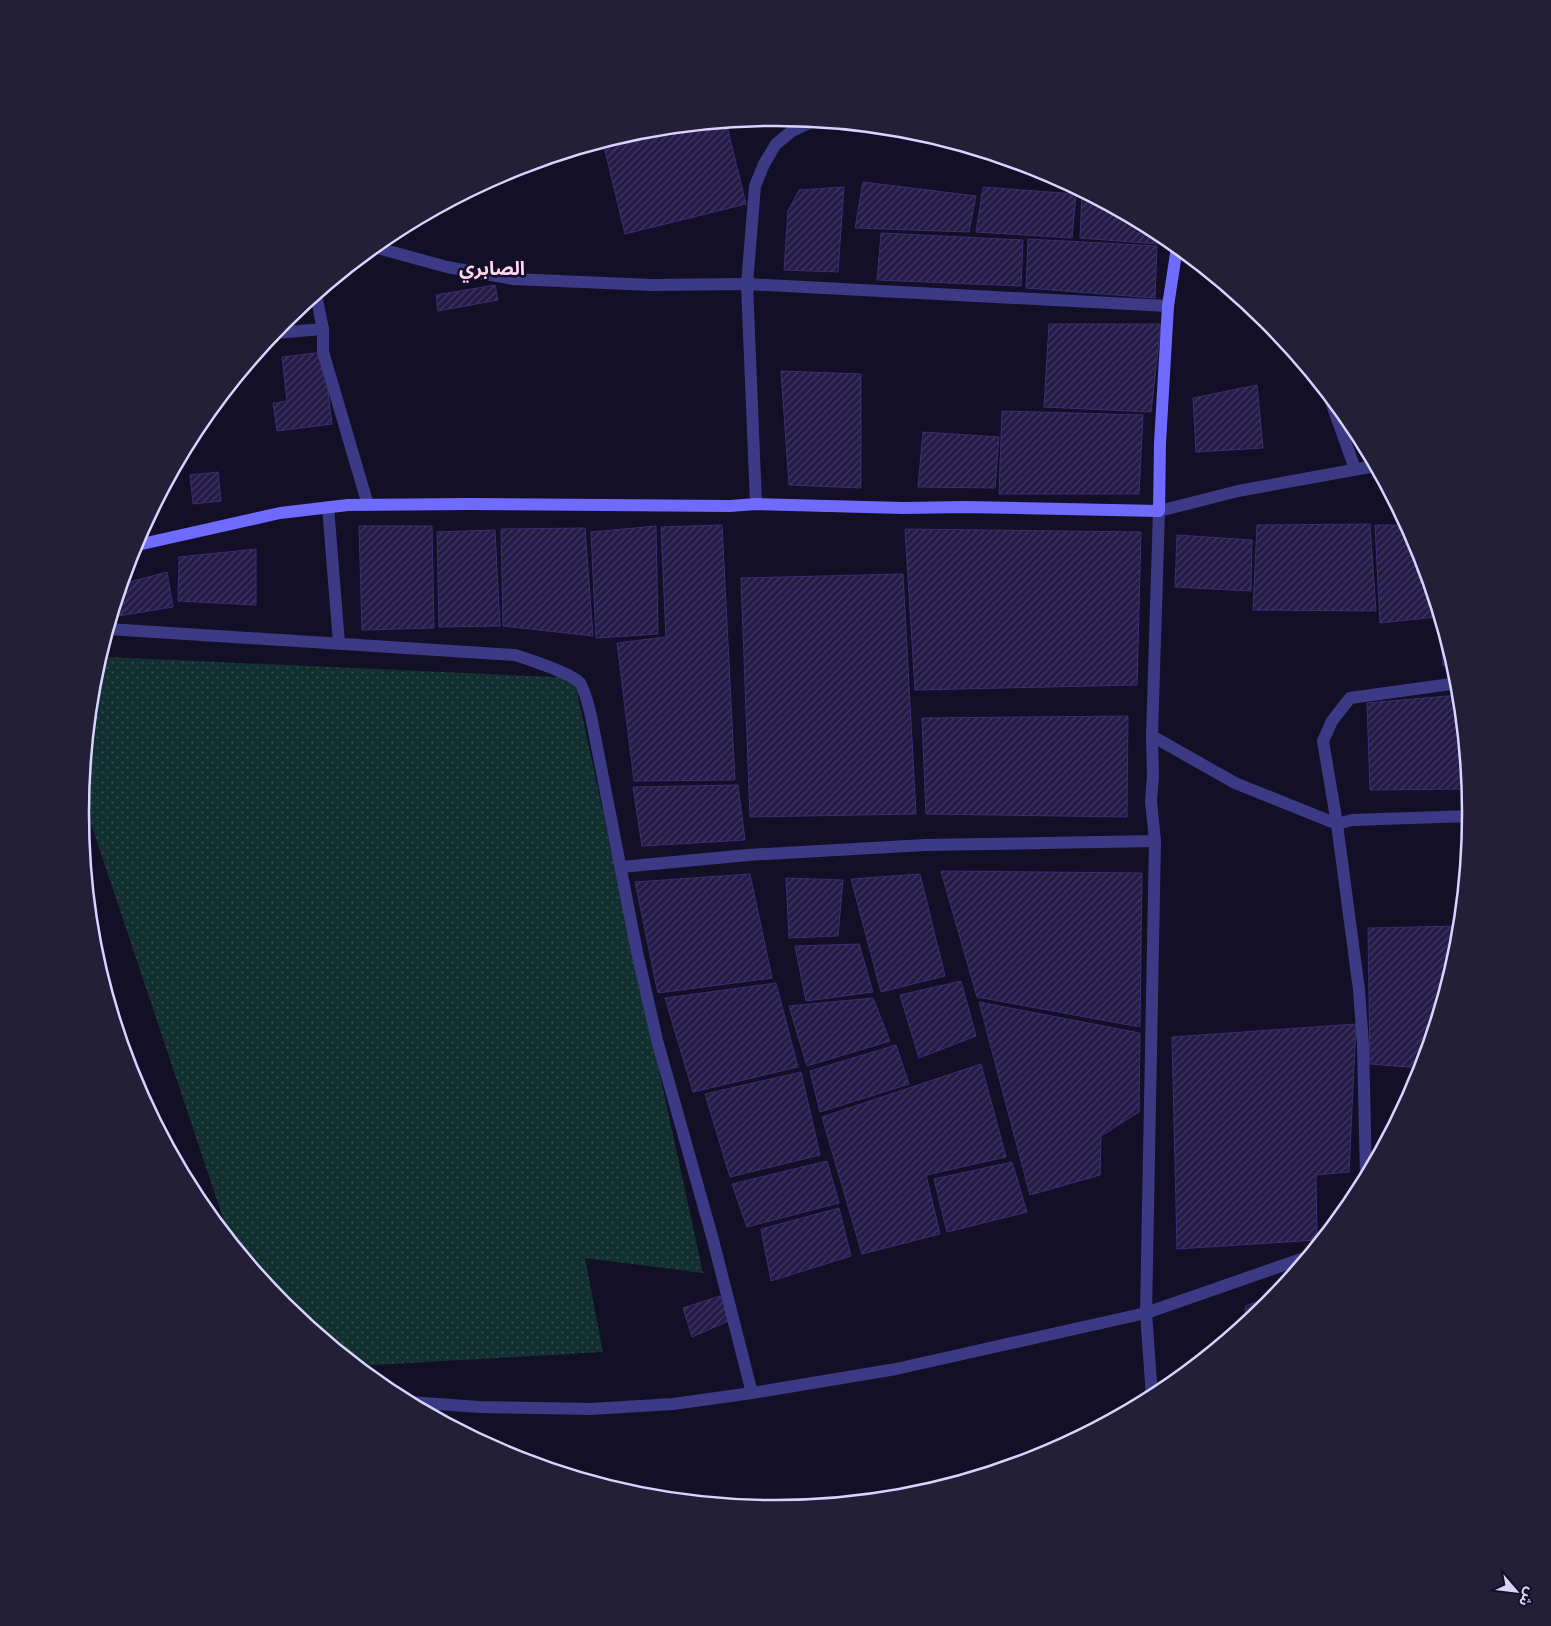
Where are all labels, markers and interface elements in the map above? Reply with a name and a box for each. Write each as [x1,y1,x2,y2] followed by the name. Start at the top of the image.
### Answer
[459,257,525,283] district label: الصابري
[1491,1566,1541,1616] north arrow
[1516,1585,1539,1609] text: ش

